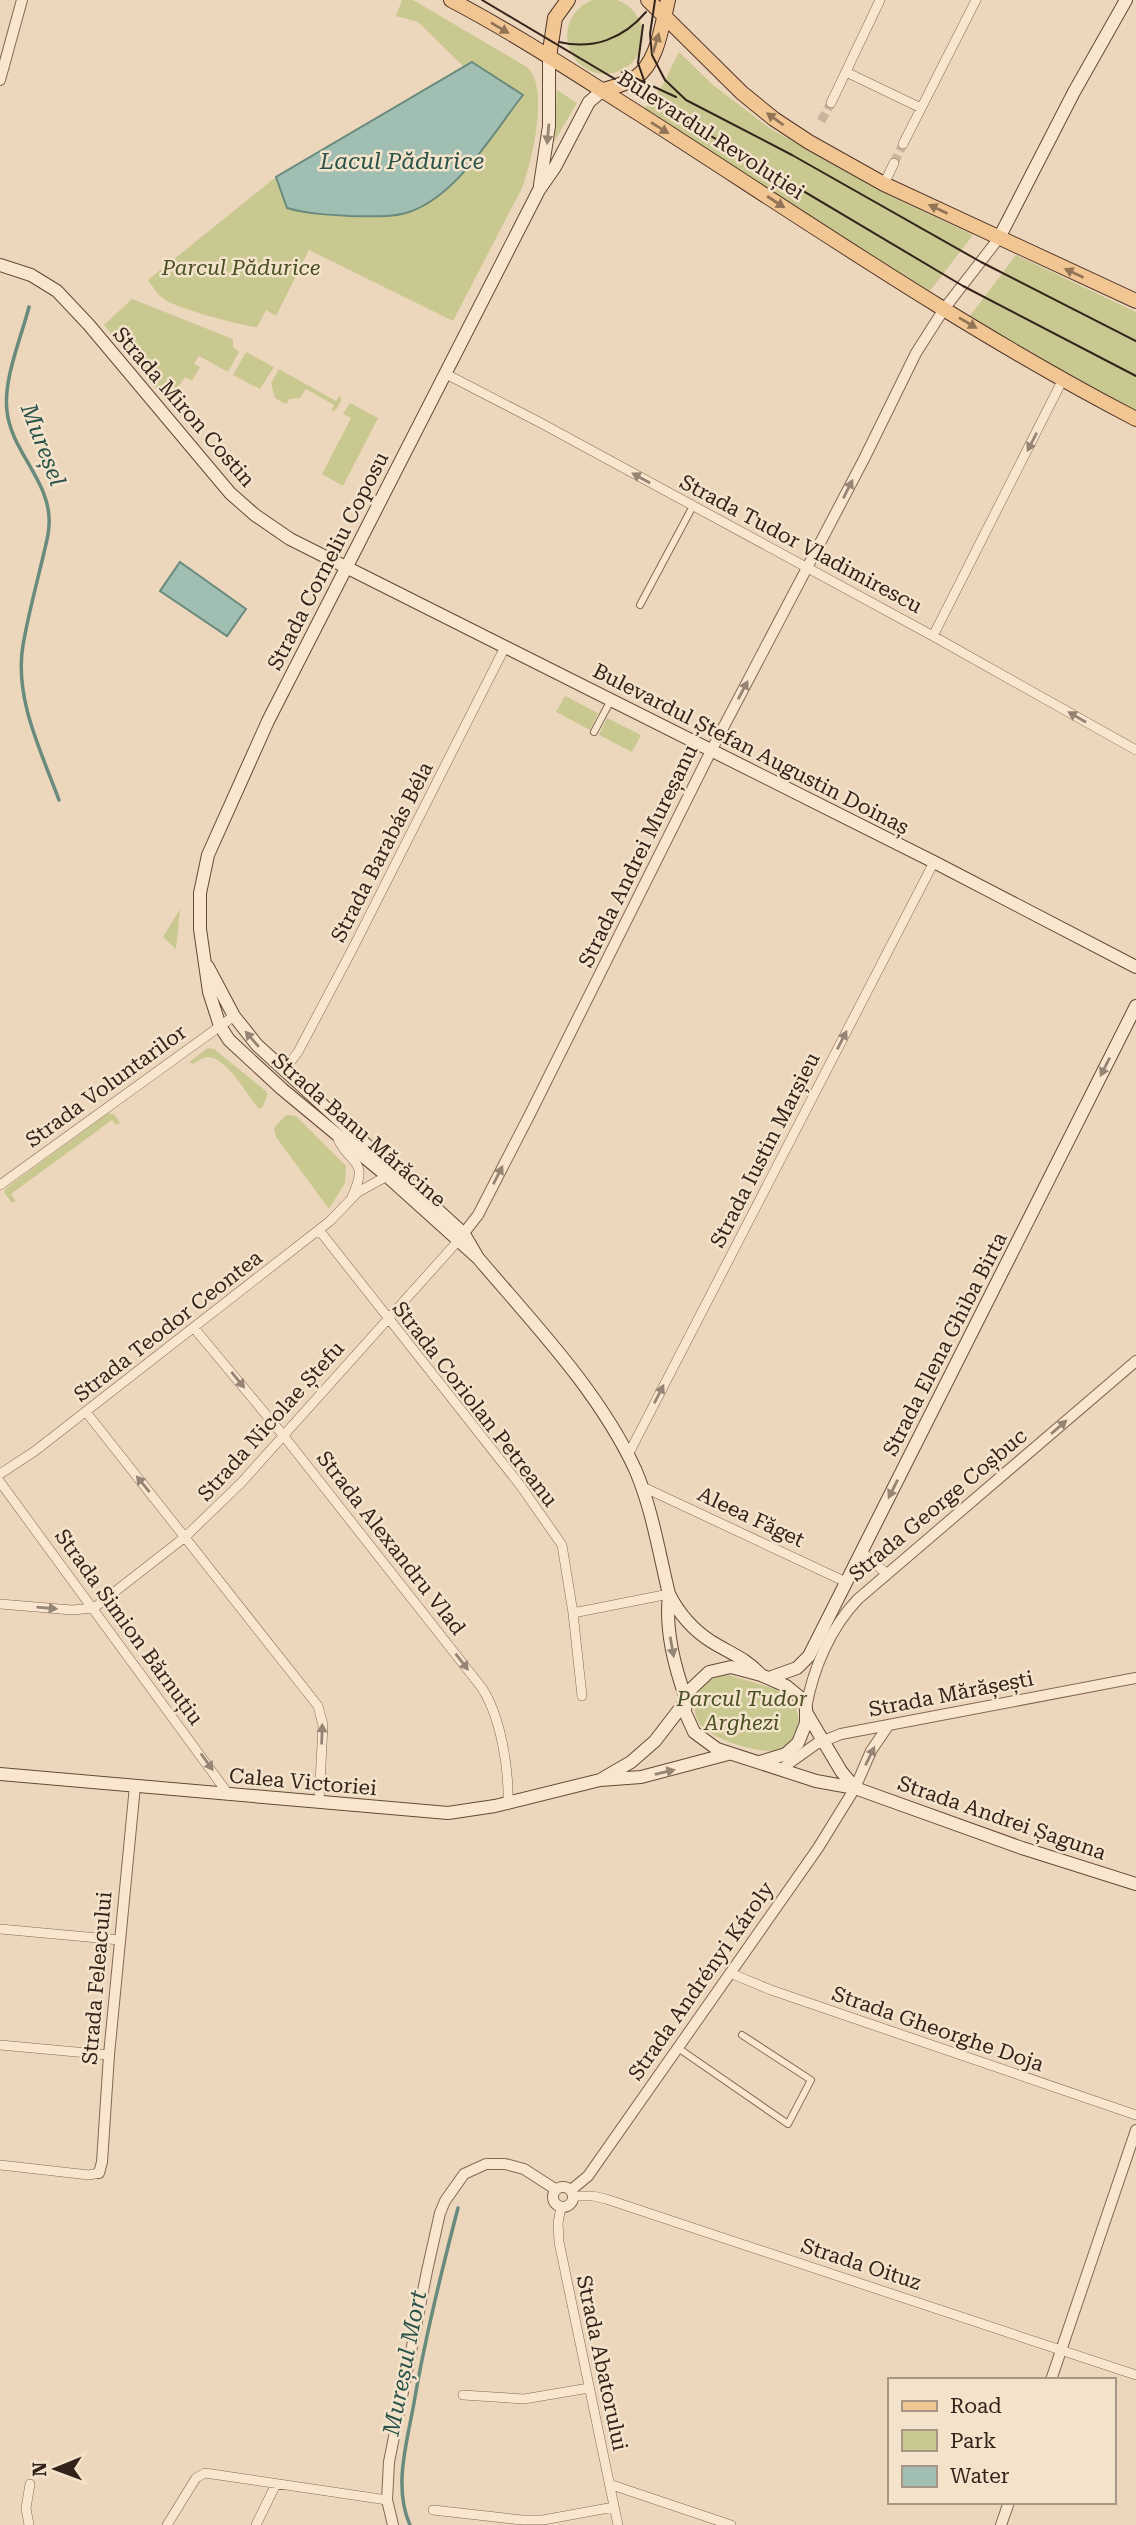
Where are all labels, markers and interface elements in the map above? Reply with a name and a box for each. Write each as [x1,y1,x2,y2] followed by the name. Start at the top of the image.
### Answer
[491,22,510,34] one-way arrow
[652,33,662,54] one-way arrow
[612,66,809,206] street label: Bulevardul Revoluției
[766,112,784,126] one-way arrow
[651,121,670,134] one-way arrow
[542,123,553,145] one-way arrow
[319,148,484,175] water label: Lacul Pădurice
[766,195,785,208] one-way arrow
[928,203,948,215] one-way arrow
[161,256,320,280] park label: Parcul Pădurice
[1064,267,1084,278] one-way arrow
[958,317,977,330] one-way arrow
[108,322,260,492] street label: Strada Miron Costin
[14,399,71,490] water label: Mureșel
[1026,432,1037,452] one-way arrow
[263,448,393,674] street label: Strada Corneliu Coposu
[676,470,926,618] street label: Strada Tudor Vladimirescu
[631,472,651,483] one-way arrow
[842,478,854,498] one-way arrow
[588,658,913,841] street label: Bulevardul Ștefan Augustin Doinaș
[737,680,748,700] one-way arrow
[1067,711,1086,723] one-way arrow
[574,741,704,972] street label: Strada Andrei Mureșanu
[326,757,438,946] street label: Strada Barabás Béla
[21,1019,191,1152] street label: Strada Voluntarilor
[835,1029,847,1049] one-way arrow
[245,1030,260,1047] one-way arrow
[267,1048,451,1212] street label: Strada Banu Mărăcine
[705,1048,826,1253] street label: Strada Iustin Marșieu
[1100,1057,1111,1077] one-way arrow
[492,1166,504,1185] one-way arrow
[878,1228,1012,1460] street label: Strada Elena Ghiba Birta
[69,1245,267,1407] street label: Strada Teodor Ceontea
[387,1297,563,1511] street label: Strada Coriolan Petreanu
[193,1336,351,1507] street label: Strada Nicolae Ștefu
[230,1372,245,1389] one-way arrow
[653,1384,664,1404] one-way arrow
[1050,1419,1068,1435] one-way arrow
[844,1423,1033,1588] street label: Strada George Coșbuc
[312,1446,471,1640] street label: Strada Alexandru Vlad
[136,1475,151,1492] one-way arrow
[888,1479,899,1499] one-way arrow
[694,1482,808,1552] street label: Aleea Făget
[48,1524,208,1731] street label: Strada Simion Bărnuțiu
[36,1603,58,1614] one-way arrow
[666,1636,677,1658] one-way arrow
[455,1652,470,1670] one-way arrow
[867,1666,1036,1724] street label: Strada Mărășești
[675,1687,808,1735] park label: Parcul Tudor Arghezi
[317,1723,328,1745] one-way arrow
[864,1746,875,1766] one-way arrow
[199,1753,213,1771] one-way arrow
[228,1764,378,1800] street label: Calea Victoriei
[654,1766,676,1777] one-way arrow
[894,1771,1110,1867] street label: Strada Andrei Șaguna
[623,1877,779,2085] street label: Strada Andrényi Károly
[77,1890,117,2066] street label: Strada Feleacului
[829,1981,1048,2077] street label: Strada Gheorghe Doja
[798,2233,924,2295] street label: Strada Oituz
[572,2273,632,2453] street label: Strada Abatorului
[378,2288,433,2439] water label: Mureșul Mort
[888,2378,1115,2504] legend
[950,2394,1002,2418] text: Road
[950,2429,996,2453] text: Park
[21,2434,91,2504] north arrow
[28,2461,51,2477] text: N
[950,2464,1010,2488] text: Water

